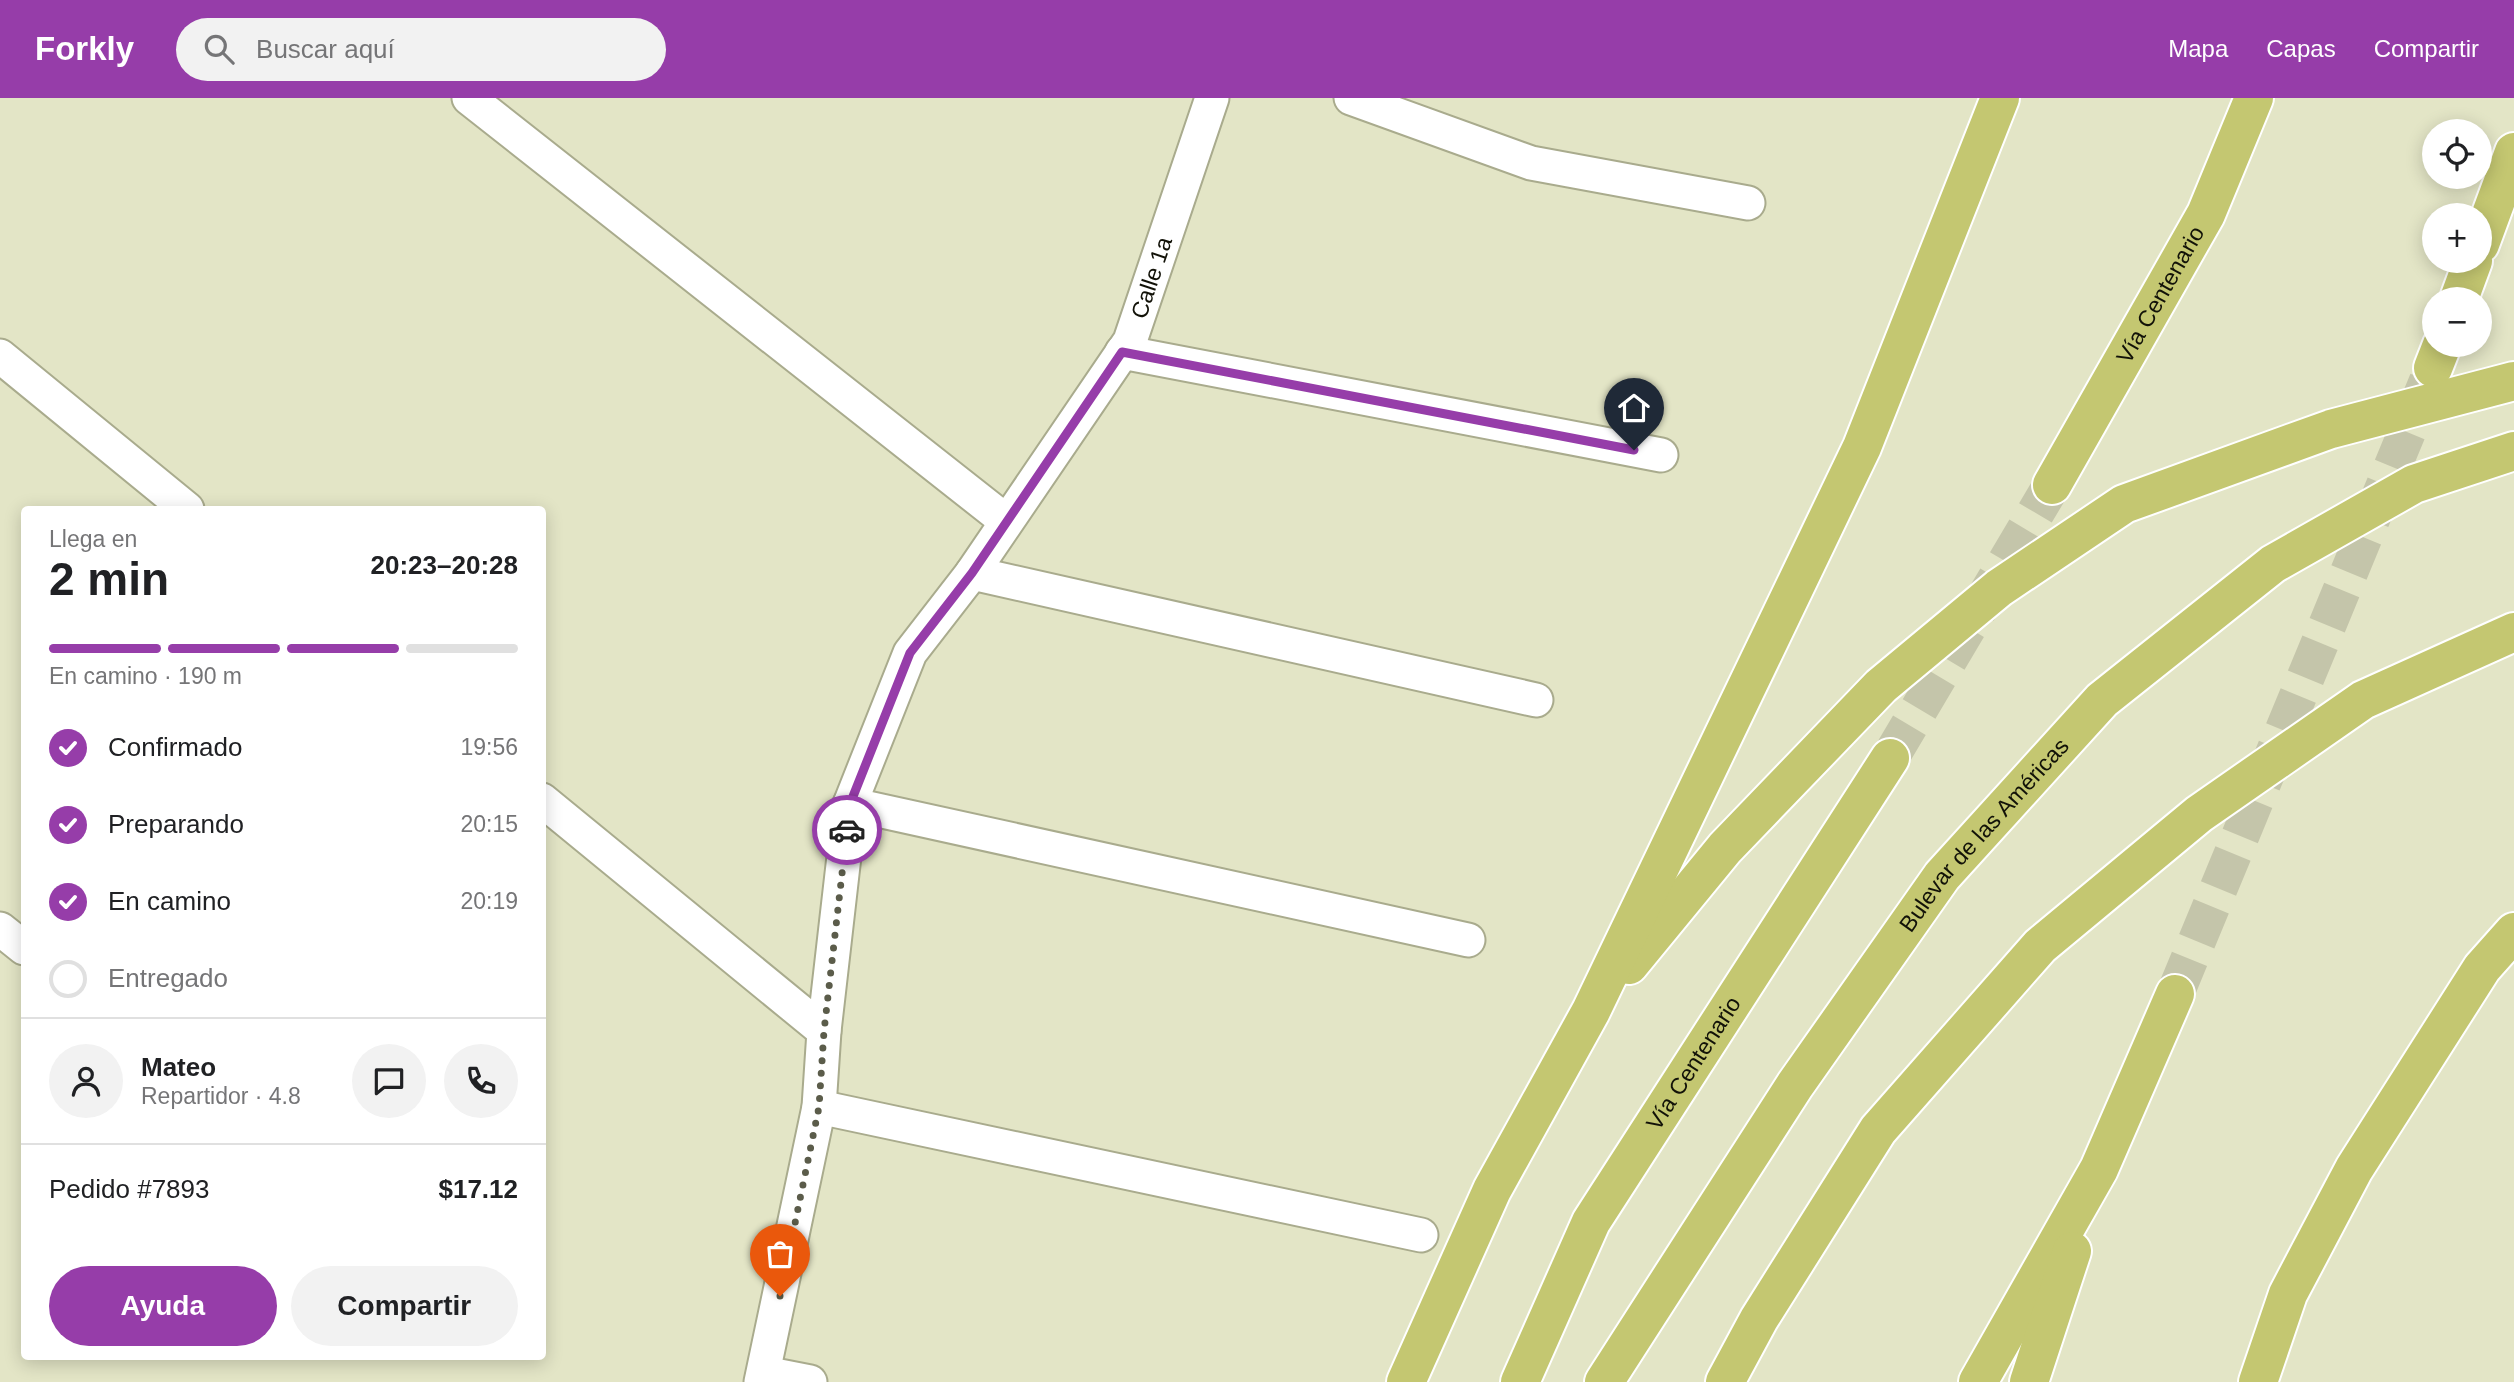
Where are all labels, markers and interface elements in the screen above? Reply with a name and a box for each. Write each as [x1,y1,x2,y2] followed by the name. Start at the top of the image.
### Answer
[176,18,666,81] search box
[35,30,134,67] text: Forkly
[200,30,238,68] icon: search
[256,34,395,64] text: Buscar aquí
[2168,35,2228,62] text: Mapa
[2266,35,2336,62] text: Capas
[2374,35,2479,62] text: Compartir
[2422,119,2492,357] map controls
[2422,119,2492,189] button: locate
[2422,203,2492,273] button: +
[2111,221,2209,368] street label: Vía Centenario
[1126,233,1177,322] street label: Calle 1a
[2422,287,2492,357] button: −
[1604,378,1664,450] pin
[1615,389,1653,427] icon: home
[49,526,137,552] text: Llega en
[371,550,518,580] text: 20:23–20:28
[49,553,169,605] text: 2 min
[49,663,242,689] text: En camino · 190 m
[49,729,87,767] icon: check
[108,732,242,762] text: Confirmado
[1894,733,2074,937] street label: Bulevar de las Américas
[460,734,518,760] text: 19:56
[812,795,882,865] courier
[49,806,87,844] icon: check
[108,809,244,839] text: Preparando
[460,811,518,837] text: 20:15
[828,811,866,849] icon: car
[49,883,87,921] icon: check
[108,886,231,916] text: En camino
[460,888,518,914] text: 20:19
[108,963,228,993] text: Entregado
[1641,992,1746,1135] street label: Vía Centenario
[49,1044,123,1118] button: person
[352,1044,426,1118] button: chat
[444,1044,518,1118] button: phone
[141,1052,216,1082] text: Mateo
[141,1083,301,1109] text: Repartidor · 4.8
[49,1174,209,1204] text: Pedido #7893
[438,1174,518,1204] text: $17.12
[750,1224,810,1296] pin
[761,1235,799,1273] icon: bag
[49,1266,277,1346] button: Ayuda
[291,1266,518,1346] button: Compartir

